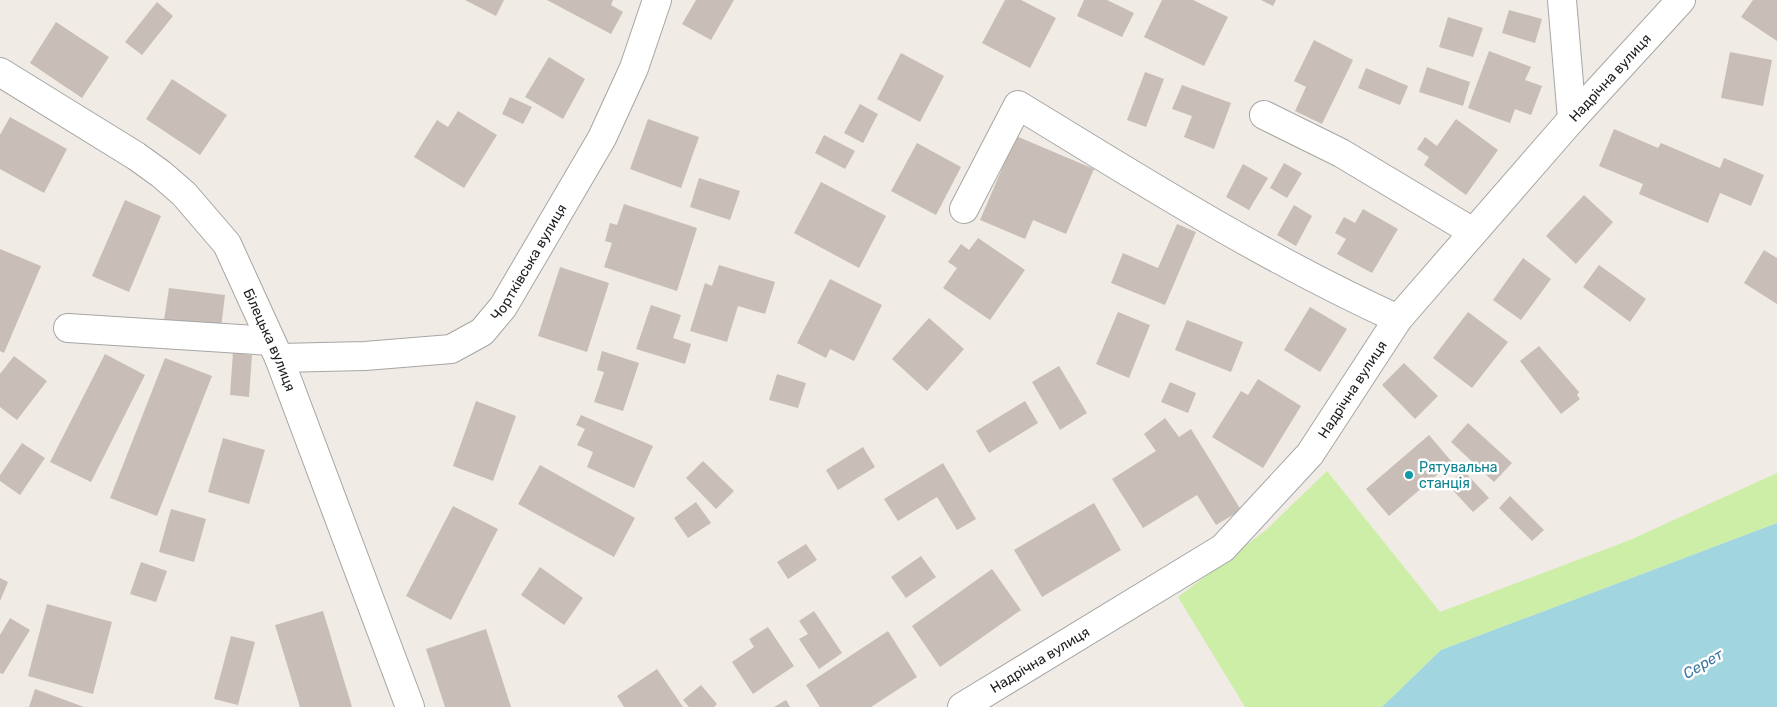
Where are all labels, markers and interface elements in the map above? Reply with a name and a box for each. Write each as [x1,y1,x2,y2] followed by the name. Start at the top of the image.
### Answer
[1566,30,1655,126] street label: Надрічна вулиця
[487,201,571,324] street label: Чортківська вулиця
[239,286,299,394] street label: Білецька вулиця
[1315,337,1391,442] street label: Надрічна вулиця
[1419,459,1497,492] place label: Рятувальна станція
[1403,469,1415,481] marker: Рятувальна станція
[987,623,1093,697] street label: Надрічна вулиця
[1680,645,1727,683] water label: Серет

